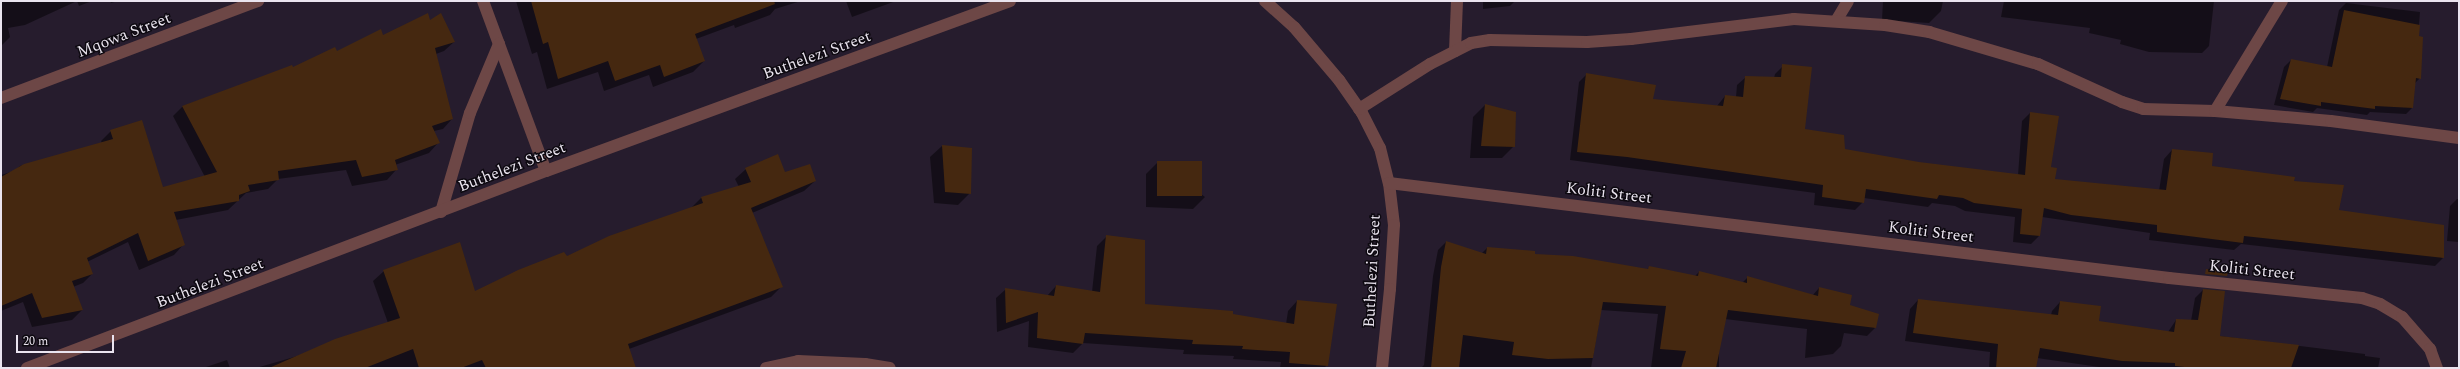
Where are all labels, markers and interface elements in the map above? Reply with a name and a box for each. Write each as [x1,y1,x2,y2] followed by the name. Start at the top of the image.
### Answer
[74,8,174,62] street label: Mqowa Street
[760,27,874,83] street label: Buthelezi Street
[456,138,568,196] street label: Buthelezi Street
[1565,178,1653,208] street label: Koliti Street
[1359,214,1385,328] street label: Buthelezi Street
[1887,217,1975,247] street label: Koliti Street
[154,254,266,312] street label: Buthelezi Street
[2208,256,2296,284] street label: Koliti Street
[18,327,116,353] scale bar
[23,332,48,351] text: 20 m

